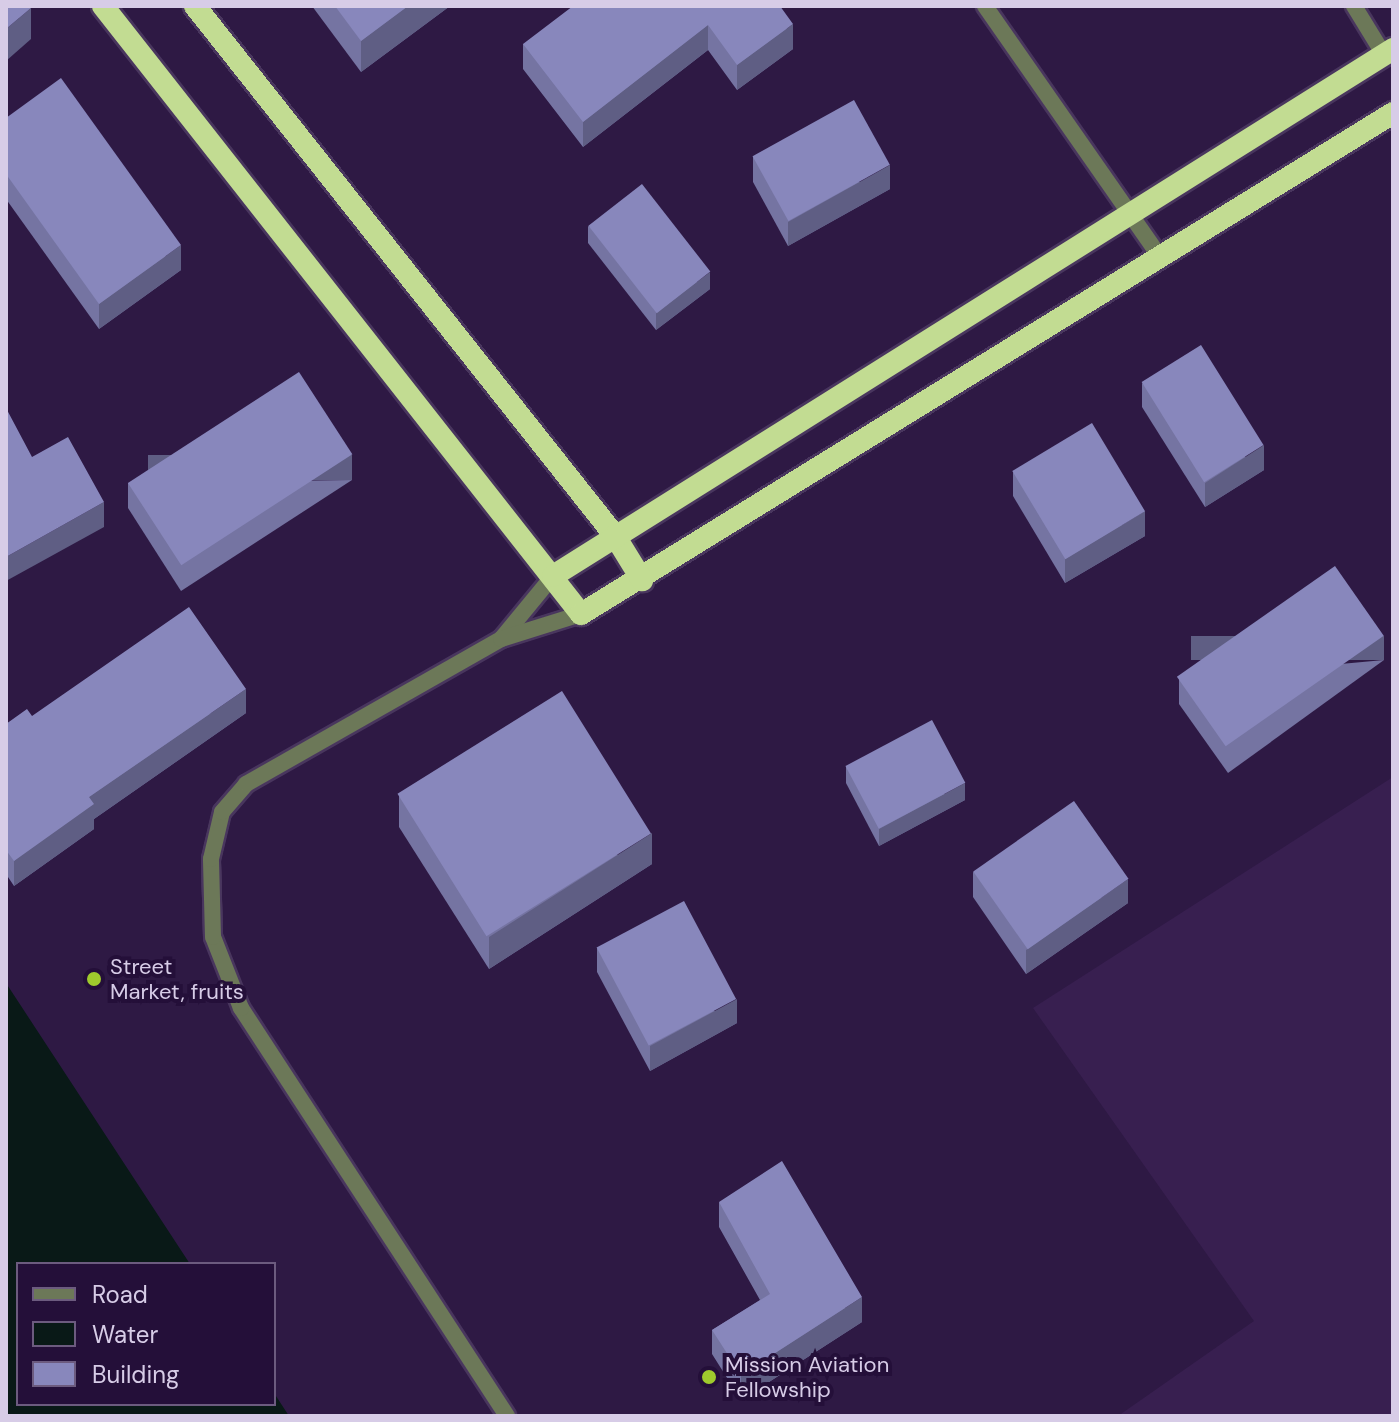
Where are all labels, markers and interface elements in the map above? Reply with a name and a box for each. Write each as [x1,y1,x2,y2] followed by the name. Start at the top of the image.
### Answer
[110,953,244,1004] place label: Street Market, fruits
[85,970,103,988] marker: Street Market, fruits
[16,1262,276,1406] legend
[92,1279,148,1310] text: Road
[92,1319,158,1350] text: Water
[725,1351,889,1402] place label: Mission Aviation Fellowship
[92,1359,179,1390] text: Building
[700,1368,718,1386] marker: Mission Aviation Fellowship

